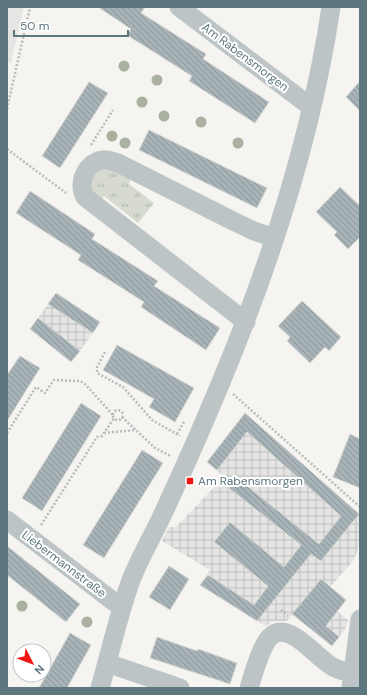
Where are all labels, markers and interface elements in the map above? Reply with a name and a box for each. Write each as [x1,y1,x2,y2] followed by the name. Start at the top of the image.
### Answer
[14,12,128,38] scale bar
[20,18,49,34] text: 50 m
[198,19,292,95] street label: Am Rabensmorgen
[198,473,303,489] place label: Am Rabensmorgen
[185,476,195,486] marker: Am Rabensmorgen
[19,527,110,601] street label: Liebermannstraße
[12,643,52,683] north arrow
[32,662,47,677] text: N

